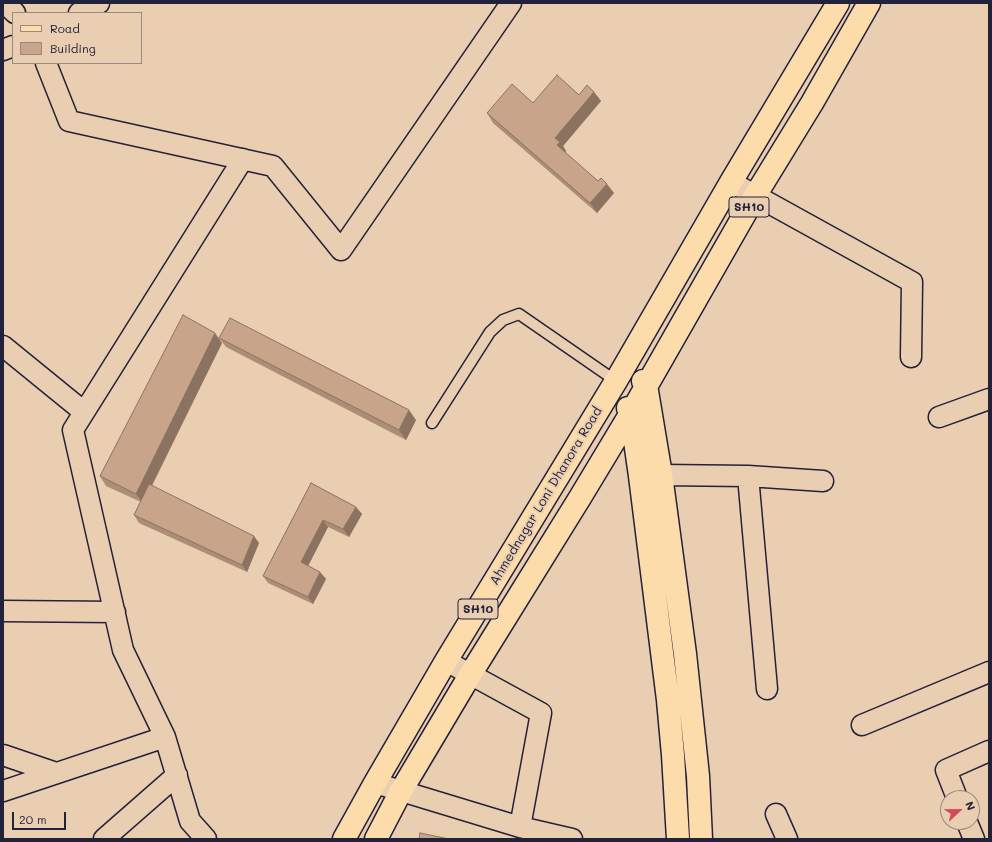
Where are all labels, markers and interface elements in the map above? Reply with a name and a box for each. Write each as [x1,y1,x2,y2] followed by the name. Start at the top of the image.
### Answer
[12,12,142,64] legend
[50,20,80,36] text: Road
[50,40,96,56] text: Building
[729,197,769,217] road number: SH10
[487,404,605,588] street label: Ahmednagar Loni Dhanora Road
[458,599,498,619] road number: SH10
[940,790,980,830] north arrow
[962,799,979,812] text: N
[14,804,68,830] scale bar
[19,811,47,827] text: 20 m

